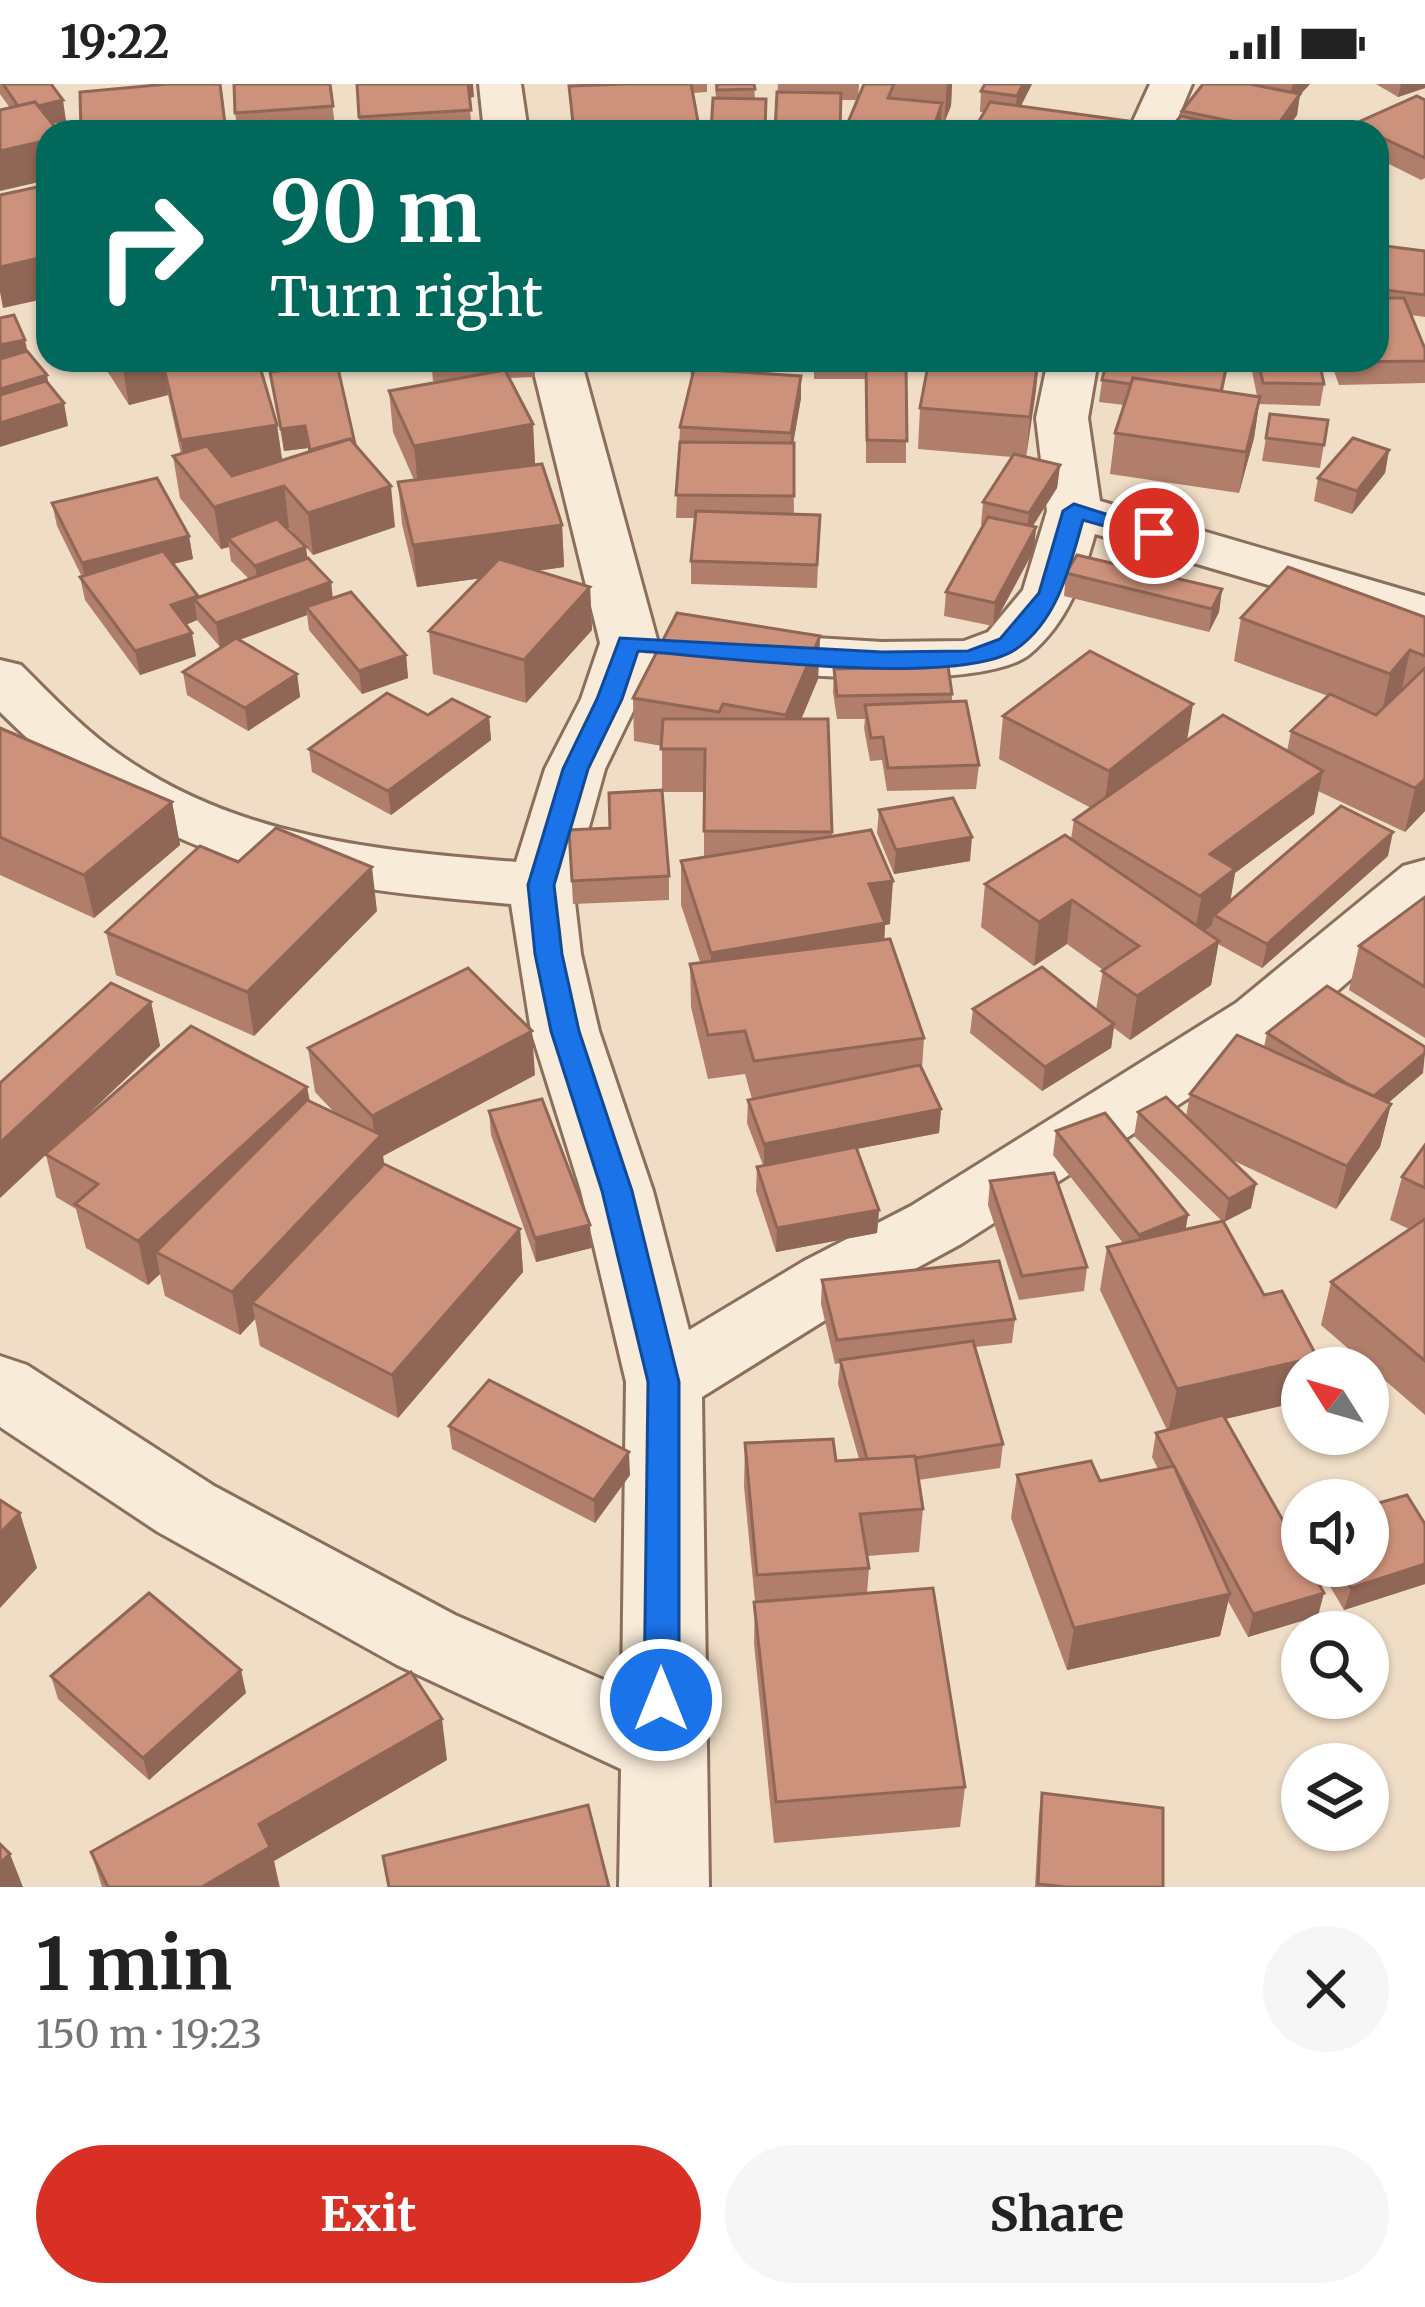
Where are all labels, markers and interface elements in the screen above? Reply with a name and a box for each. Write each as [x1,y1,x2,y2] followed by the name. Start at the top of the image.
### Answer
[60,14,169,70] text: 19:22
[270,159,482,265] text: 90 m
[72,168,228,324] icon: right
[270,263,543,331] text: Turn right
[1103,482,1205,584] pin
[1121,500,1187,566] icon: arrive
[1281,1347,1389,1455] north arrow
[1281,1347,1389,1851] map controls
[1281,1479,1389,1587] button: sound
[1281,1611,1389,1719] button: search
[598,1637,724,1763] position arrow
[1281,1743,1389,1851] button: layers
[36,1919,232,2010] text: 1 min
[1263,1926,1389,2052] button: close
[36,2010,262,2059] text: 150 m · 19:23
[36,2145,701,2283] button: Exit
[725,2145,1389,2283] button: Share

